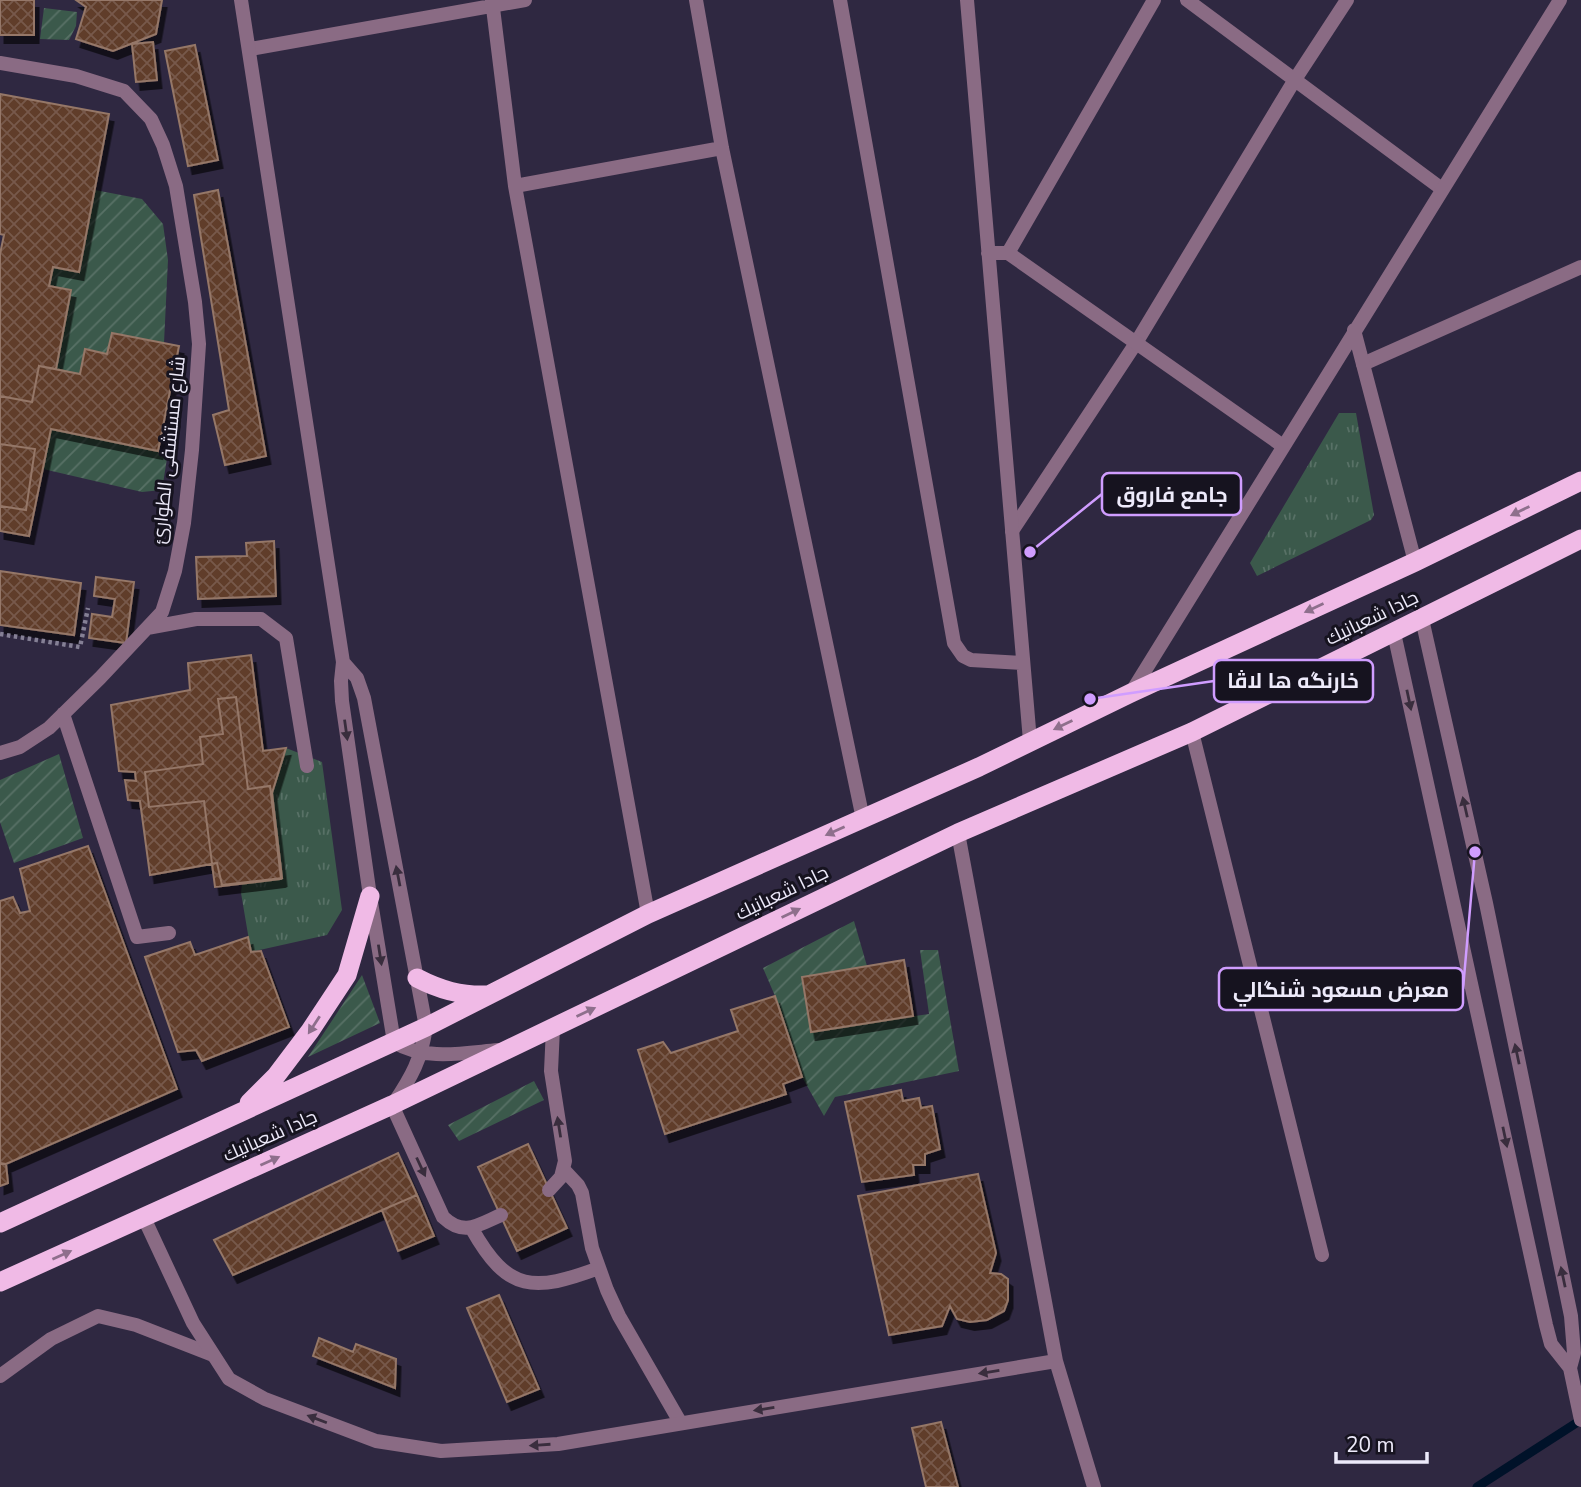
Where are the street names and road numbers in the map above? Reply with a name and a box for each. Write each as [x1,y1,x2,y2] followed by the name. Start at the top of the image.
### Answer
[146,355,192,545] street label: شارع مستشفى الطوارئ
[1321,584,1423,652] street label: جادا شعبانيك
[731,859,833,927] street label: جادا شعبانيك
[219,1104,321,1168] street label: جادا شعبانيك

